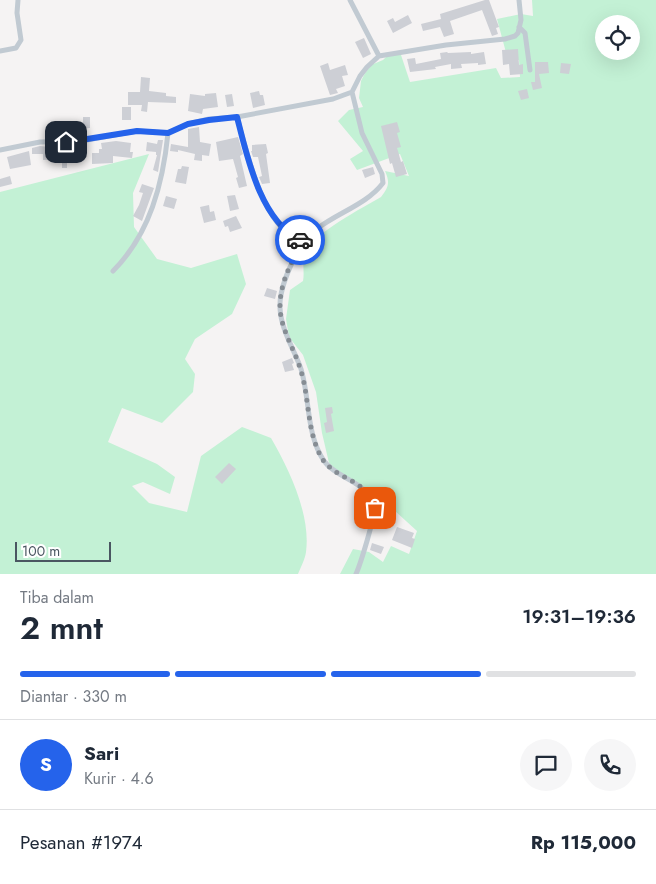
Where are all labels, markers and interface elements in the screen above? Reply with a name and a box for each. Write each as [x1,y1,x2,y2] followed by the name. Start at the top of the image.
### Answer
[595,15,640,60] map controls
[595,15,640,60] button: locate
[45,121,87,163] pin
[52,128,80,156] icon: home
[275,215,325,265] courier
[286,226,314,254] icon: car
[354,487,396,529] pin
[361,494,389,522] icon: bag
[15,539,111,562] scale bar
[22,541,60,561] text: 100 m
[20,586,94,609] text: Tiba dalam
[522,603,636,630] text: 19:31–19:36
[20,605,103,651] text: 2 mnt
[20,685,127,708] text: Diantar · 330 m
[520,739,572,791] button: chat
[584,739,636,791] button: phone
[84,740,119,767] text: Sari
[40,751,52,778] text: S
[84,767,154,790] text: Kurir · 4.6
[20,829,143,856] text: Pesanan #1974
[531,829,636,856] text: Rp 115,000

